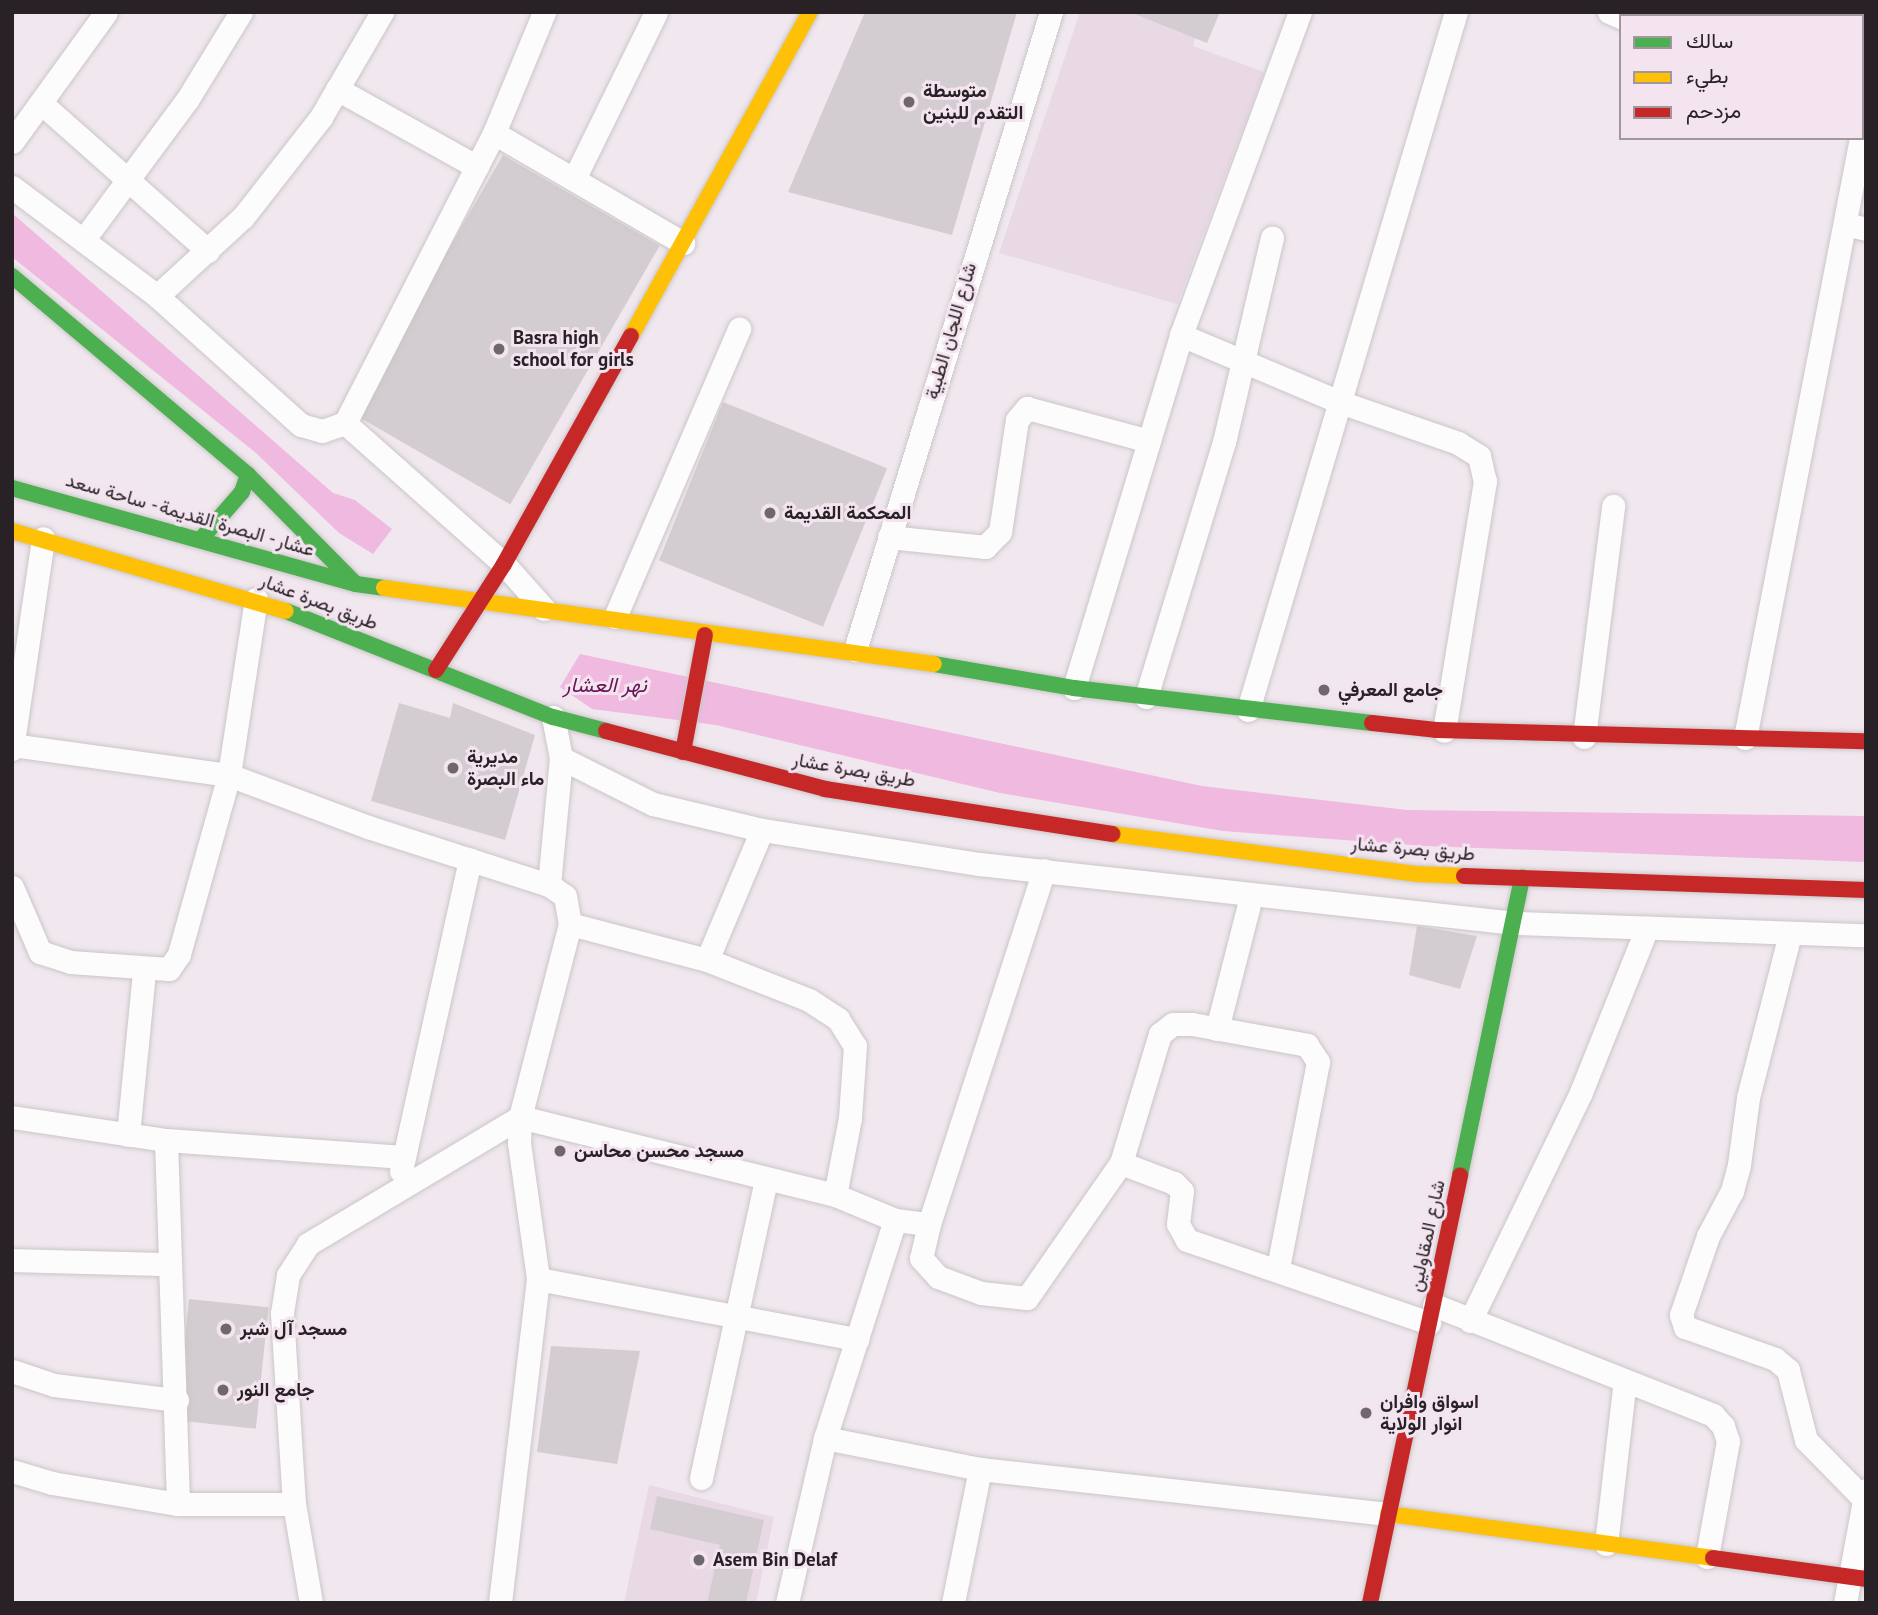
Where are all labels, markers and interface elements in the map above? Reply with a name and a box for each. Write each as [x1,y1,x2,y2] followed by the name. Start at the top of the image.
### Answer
[1619,14,1864,140] legend
[1686,27,1733,54] text: سالك
[1686,62,1729,89] text: بطيء
[923,80,1023,124] place label: متوسطة التقدم للبنين
[901,94,917,110] marker: متوسطة التقدم للبنين
[1686,97,1741,124] text: مزدحم
[921,260,981,402] street label: شارع اللجان الطبية
[513,327,634,371] place label: Basra high school for girls
[491,341,507,357] marker: Basra high school for girls
[60,468,320,562] street label: عشار - البصرة القديمة - ساحة سعد
[784,502,911,524] place label: المحكمة القديمة
[762,505,778,521] marker: المحكمة القديمة
[257,569,381,635] street label: طريق بصرة عشار
[563,672,647,698] water label: نهر العشار
[1338,679,1443,701] place label: جامع المعرفي
[1316,682,1332,698] marker: جامع المعرفي
[467,746,544,790] place label: مديرية ماء البصرة
[791,748,917,792] street label: طريق بصرة عشار
[445,760,461,776] marker: مديرية ماء البصرة
[1350,832,1476,866] street label: طريق بصرة عشار
[574,1140,744,1162] place label: مسجد محسن محاسن
[552,1143,568,1159] marker: مسجد محسن محاسن
[1404,1178,1450,1294] street label: شارع المقاولين
[240,1318,347,1340] place label: مسجد آل شبر
[218,1321,234,1337] marker: مسجد آل شبر
[237,1379,314,1401] place label: جامع النور
[215,1382,231,1398] marker: جامع النور
[1380,1391,1479,1435] place label: اسواق وافران انوار الولاية
[1358,1405,1374,1421] marker: اسواق وافران انوار الولاية
[713,1549,837,1571] place label: Asem Bin Delaf
[691,1552,707,1568] marker: Asem Bin Delaf

